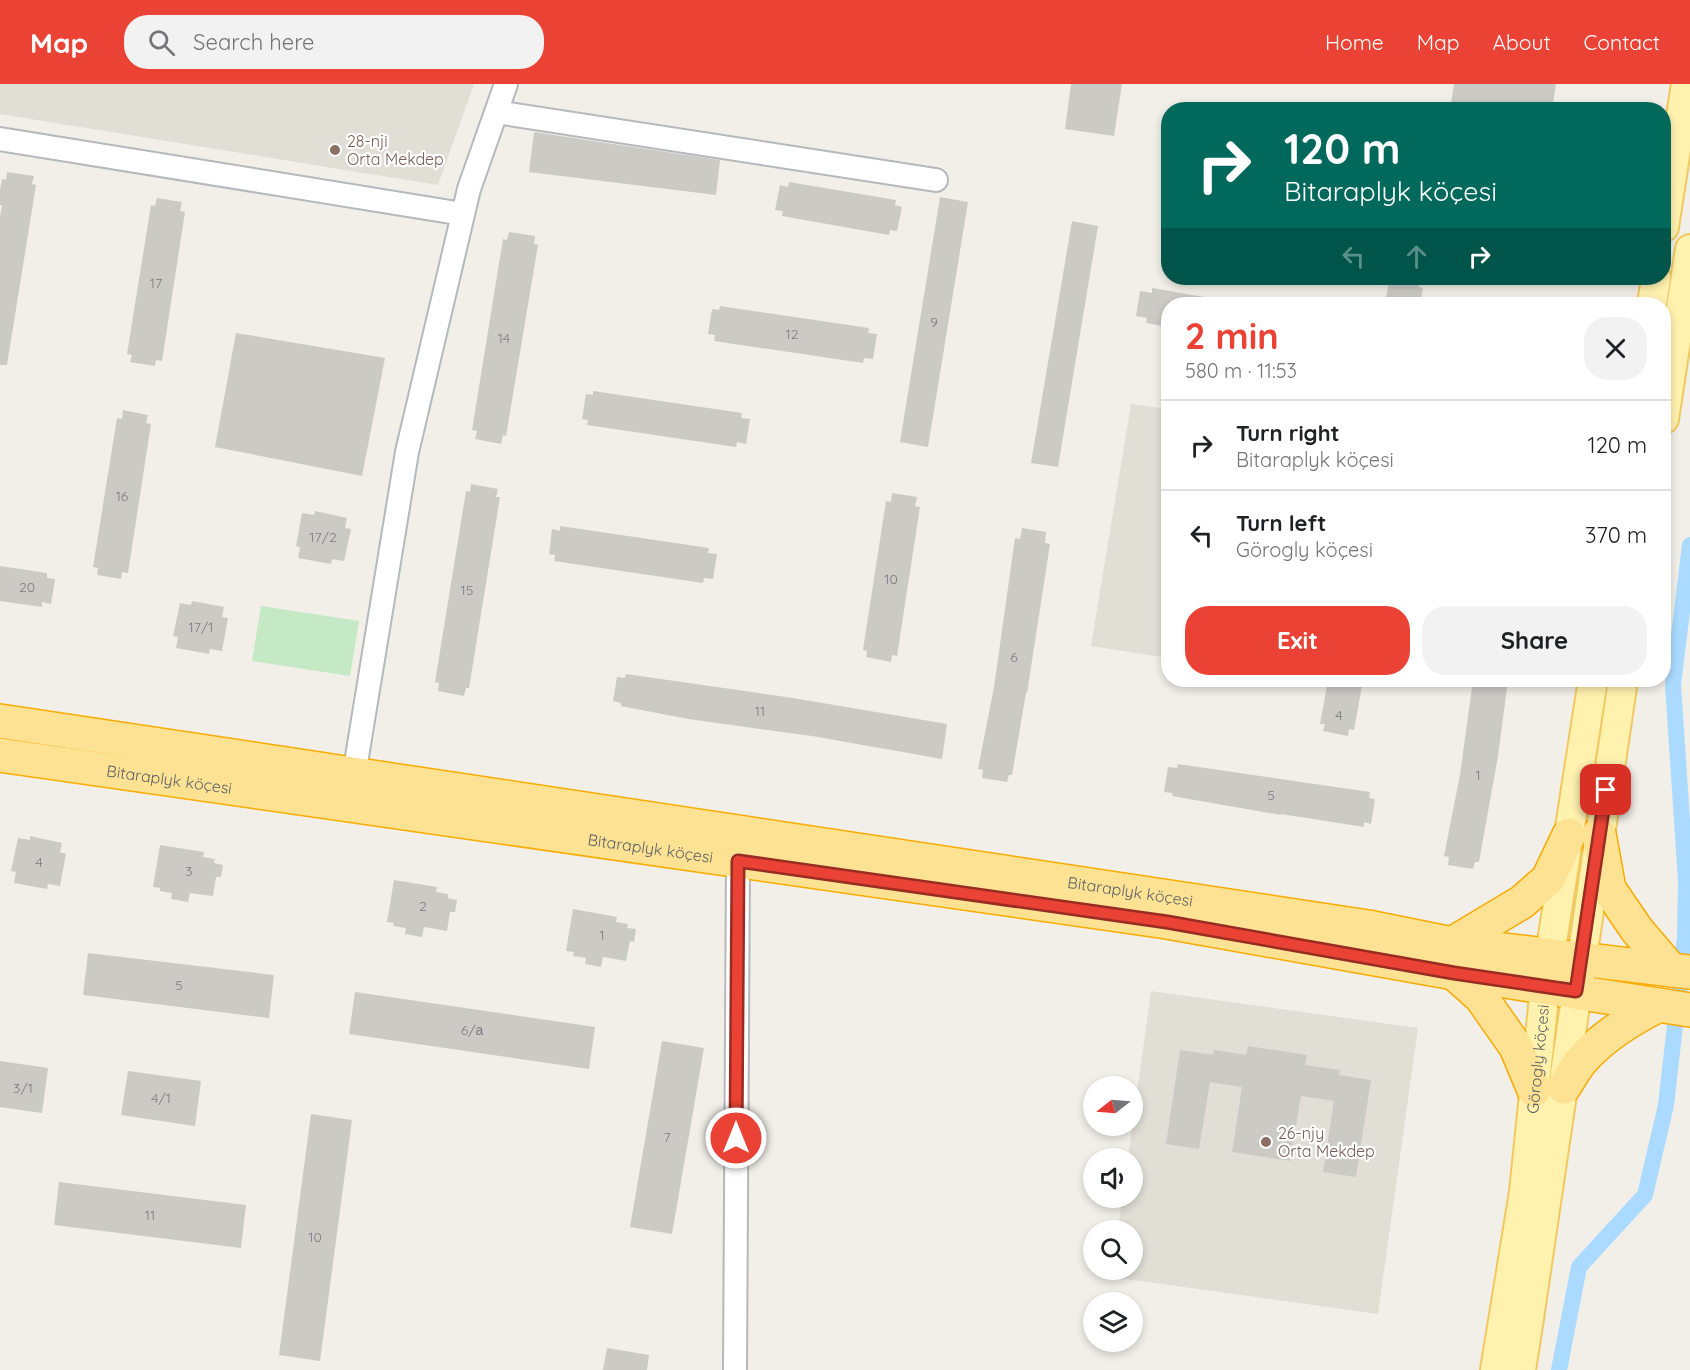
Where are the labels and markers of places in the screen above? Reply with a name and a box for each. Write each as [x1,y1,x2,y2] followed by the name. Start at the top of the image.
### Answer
[347,131,444,169] place label: 28-nji Orta Mekdep
[328,143,342,157] marker: 28-nji Orta Mekdep
[1580,764,1631,815] pin
[1278,1123,1375,1161] place label: 26-njy Orta Mekdep
[1259,1135,1273,1149] marker: 26-njy Orta Mekdep

